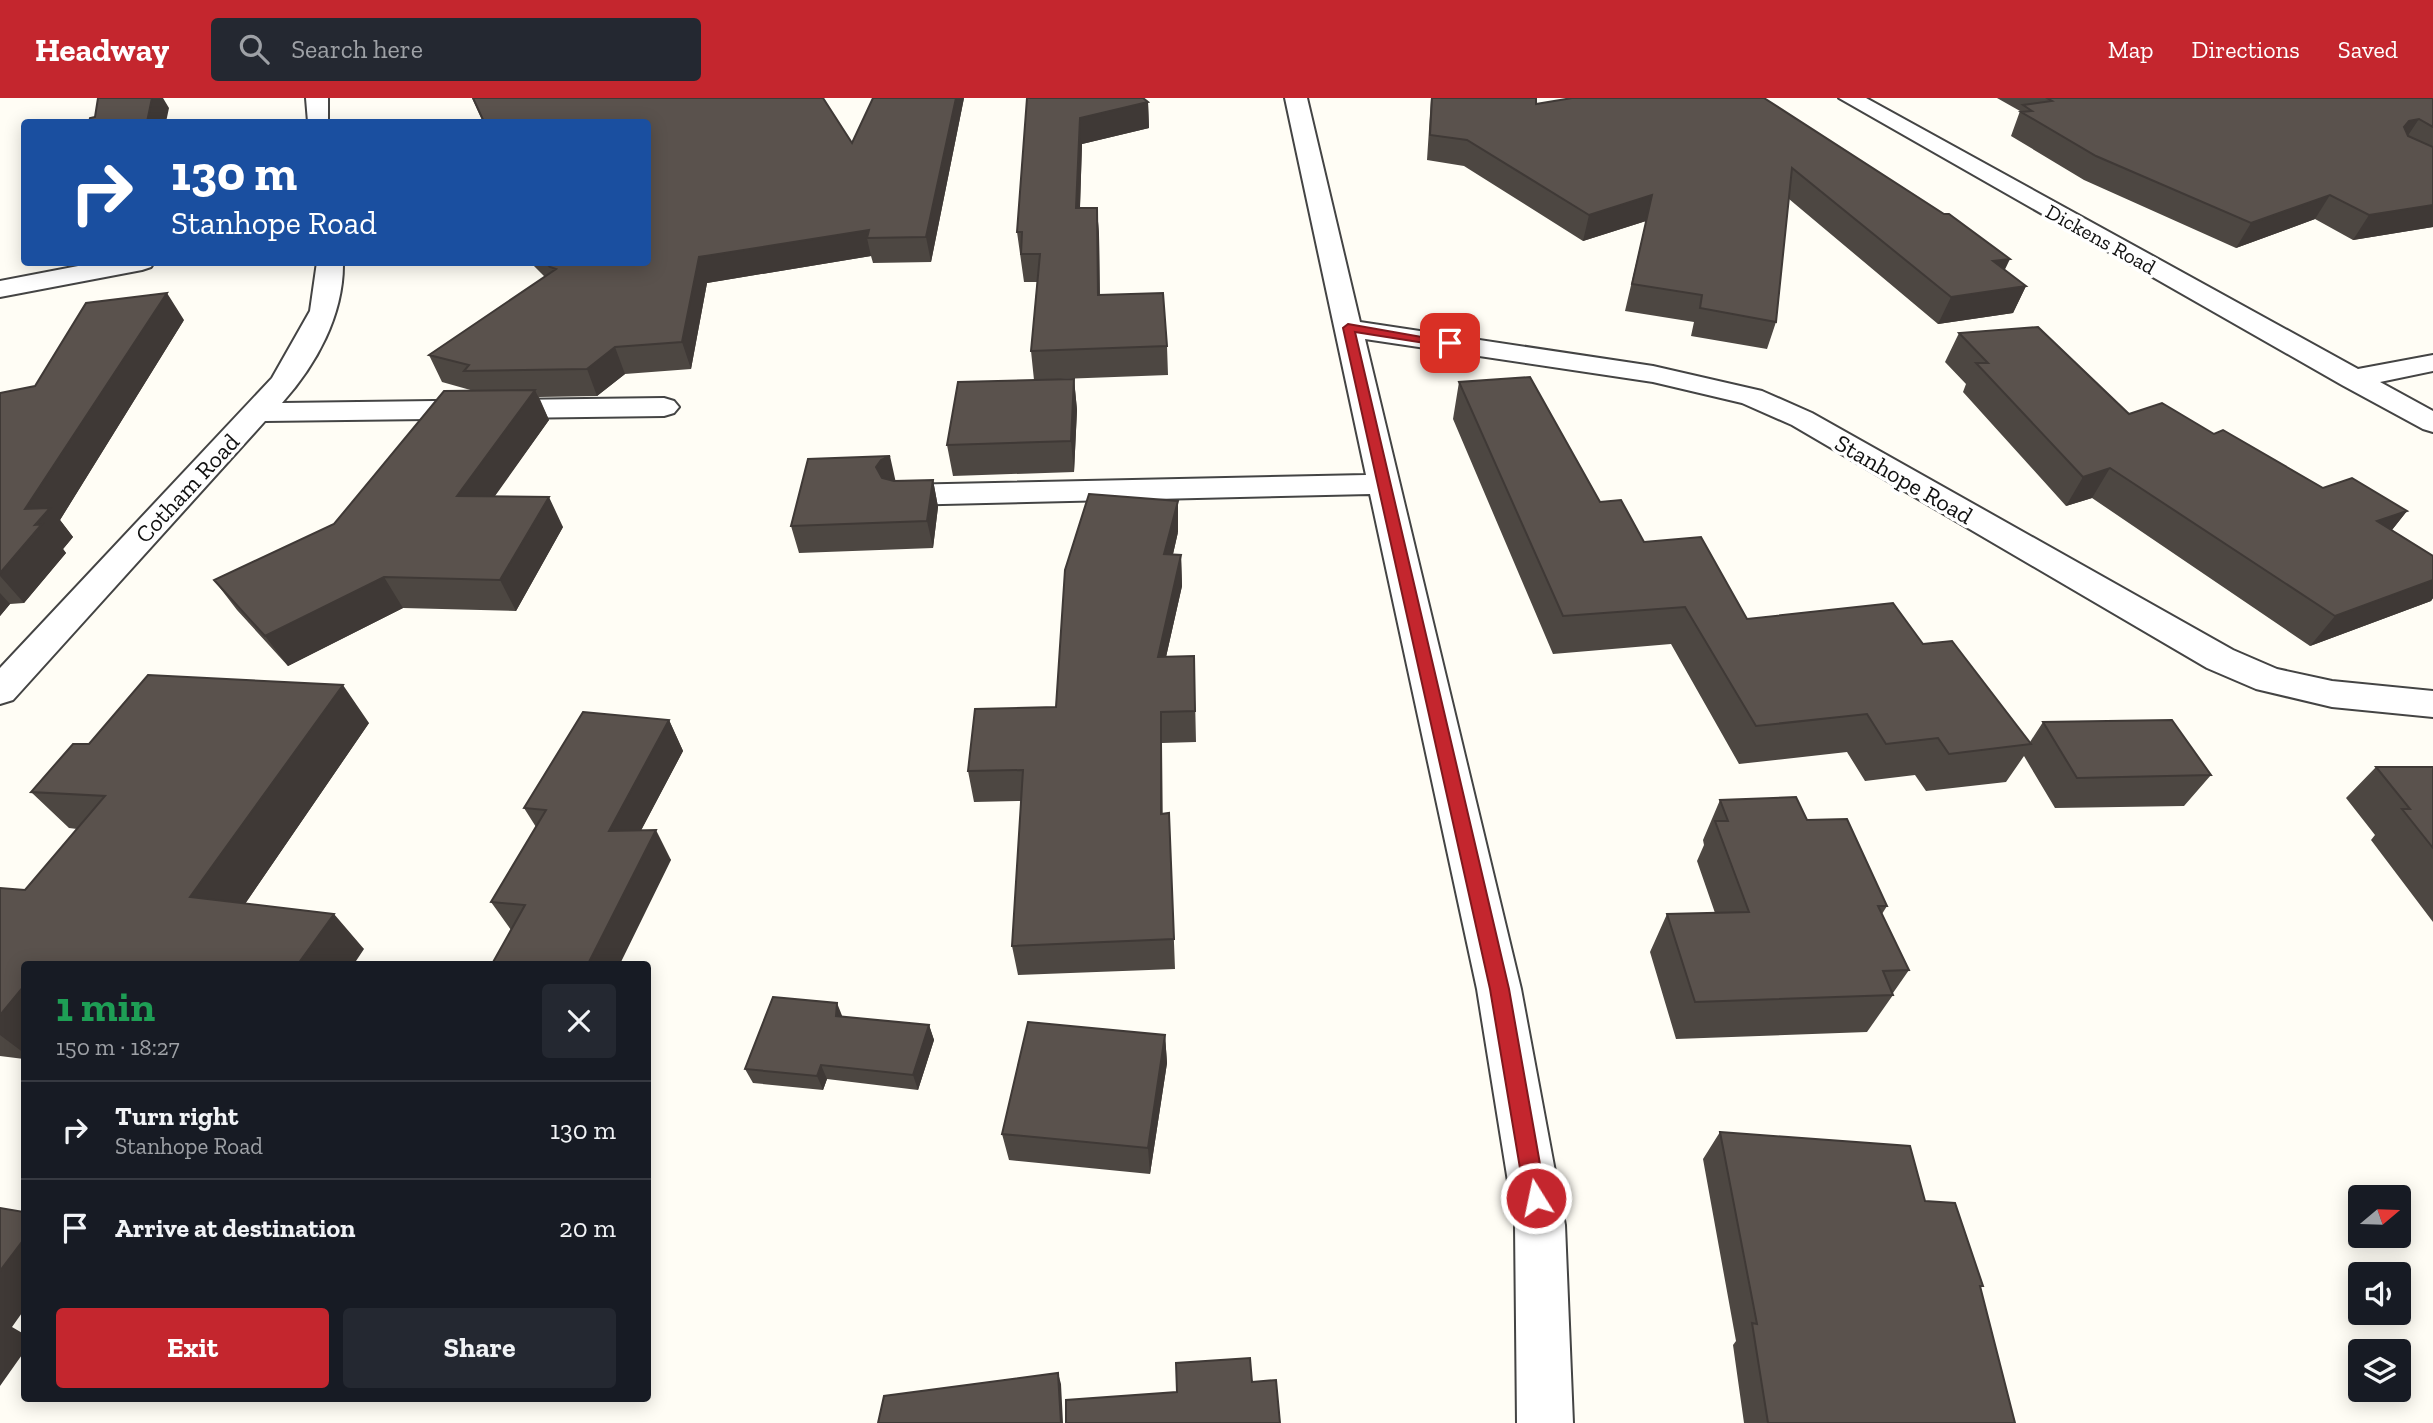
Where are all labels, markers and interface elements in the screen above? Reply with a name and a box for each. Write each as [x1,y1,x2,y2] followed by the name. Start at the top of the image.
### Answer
[211,18,701,81] search box
[35,30,169,69] text: Headway
[235,30,273,68] icon: search
[291,33,423,65] text: Search here
[2108,35,2154,64] text: Map
[2192,35,2300,64] text: Directions
[2338,35,2398,64] text: Saved
[171,144,297,203] text: 130 m
[56,147,147,238] icon: right
[2042,199,2161,280] street label: Dickens Road
[171,204,377,242] text: Stanhope Road
[1420,313,1480,373] pin
[1431,324,1469,362] icon: arrive
[129,427,245,549] street label: Cotham Road
[1830,428,1978,530] street label: Stanhope Road
[56,981,155,1032] text: 1 min
[542,984,616,1058] button: close
[56,1033,180,1061] text: 150 m · 18:27
[115,1100,238,1132] text: Turn right
[56,1111,94,1149] icon: right
[550,1114,616,1146] text: 130 m
[115,1132,263,1160] text: Stanhope Road
[1499,1161,1573,1235] position arrow
[2348,1185,2412,1248] north arrow
[2348,1185,2411,1402] map controls
[56,1209,94,1247] icon: arrive
[115,1212,355,1244] text: Arrive at destination
[559,1212,616,1244] text: 20 m
[2348,1262,2411,1325] button: sound
[56,1308,329,1388] button: Exit
[343,1308,616,1388] button: Share
[2348,1339,2411,1402] button: layers

